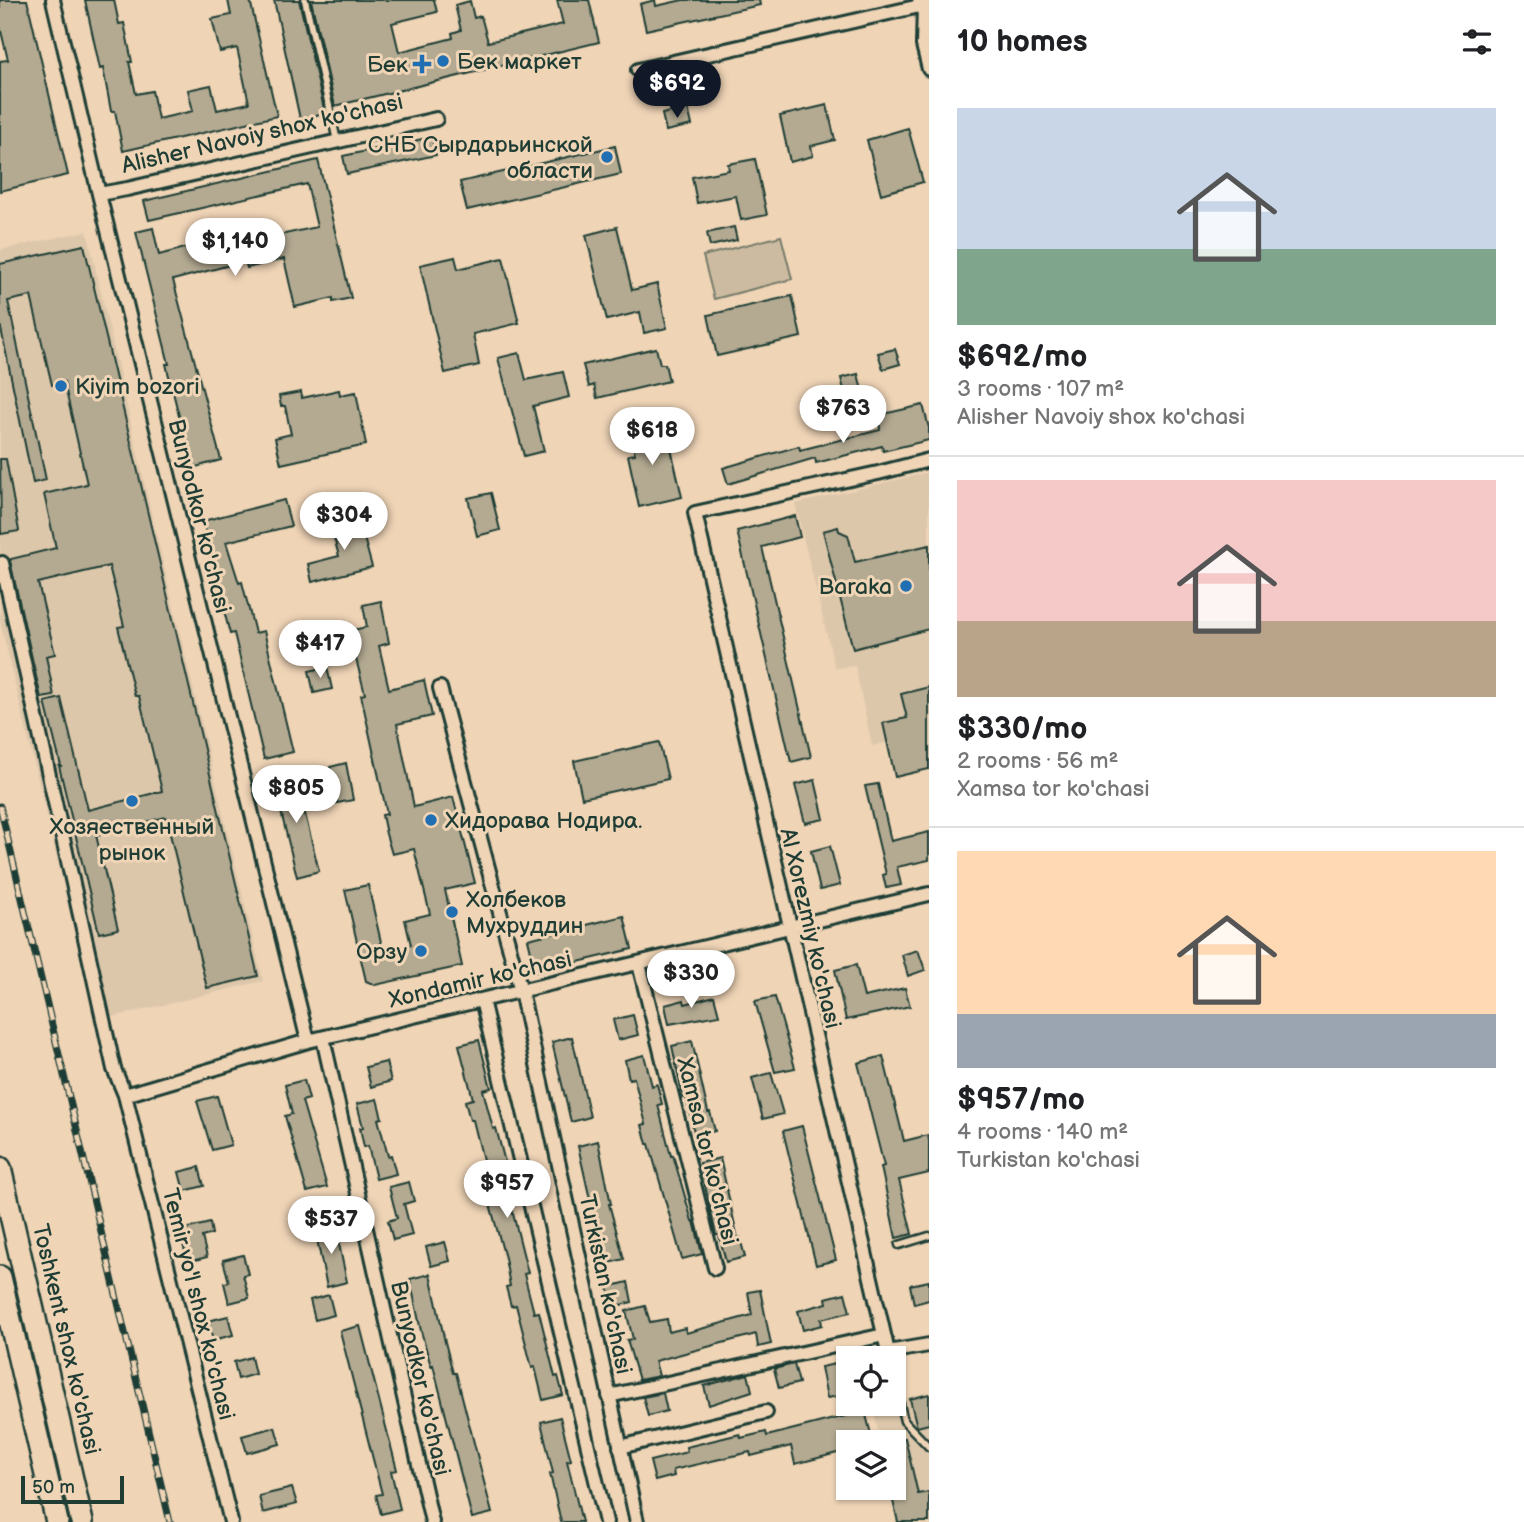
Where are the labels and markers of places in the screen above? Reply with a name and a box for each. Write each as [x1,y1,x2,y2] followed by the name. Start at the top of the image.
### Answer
[457,48,582,76] place label: Бек маркет
[367,51,409,79] place label: Бек
[435,53,451,69] marker: Бек маркет
[414,56,430,72] marker: Бек
[636,60,718,120] pin: $692
[368,131,593,185] place label: СНБ Сырдарьинской области
[599,149,615,165] marker: СНБ Сырдарьинской области
[178,218,292,278] pin: $1,140
[75,373,200,401] place label: Kiyim bozori
[53,378,69,394] marker: Kiyim bozori
[802,386,884,445] pin: $763
[611,407,693,467] pin: $618
[303,492,385,552] pin: $304
[818,573,892,601] place label: Baraka
[898,578,914,594] marker: Baraka
[279,620,361,680] pin: $417
[255,766,337,825] pin: $805
[124,793,140,809] marker: Хозяественный рынок
[445,807,642,835] place label: Хидорава Нодира.
[423,812,439,828] marker: Хидорава Нодира.
[50,813,214,867] place label: Хозяественный рынок
[466,886,584,940] place label: Холбеков Мухруддин
[444,904,460,920] marker: Холбеков Мухруддин
[356,938,407,966] place label: Орзу
[413,943,429,959] marker: Орзу
[650,950,732,1010] pin: $330
[466,1160,548,1220] pin: $957
[290,1196,372,1256] pin: $537

